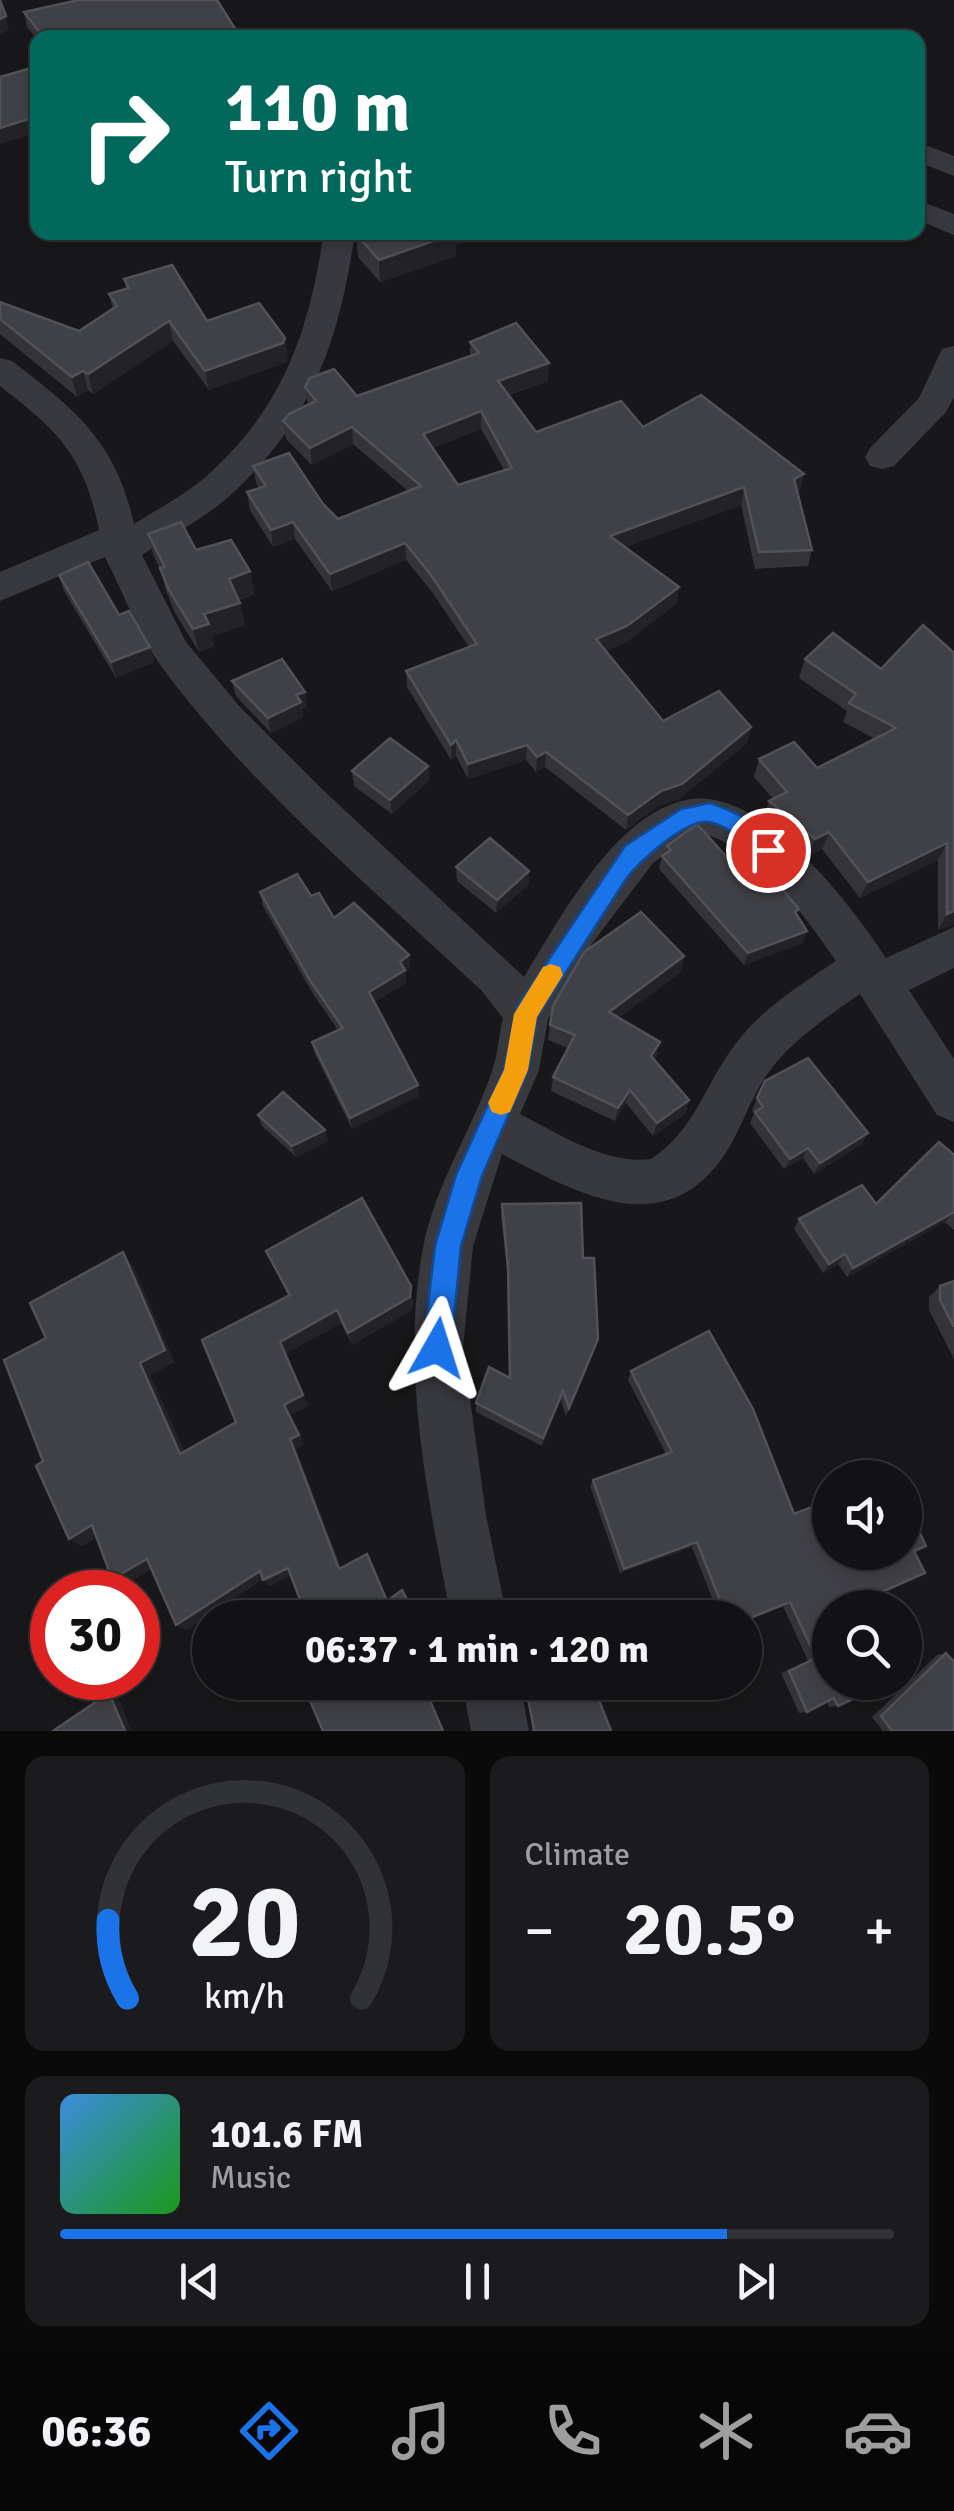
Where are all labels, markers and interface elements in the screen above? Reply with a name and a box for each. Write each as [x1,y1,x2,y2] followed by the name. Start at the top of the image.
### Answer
[225,64,410,150] text: 110 m
[60,70,190,200] icon: right
[225,150,413,205] text: Turn right
[726,808,811,893] pin
[741,823,796,878] icon: arrive
[385,1296,489,1400] position arrow
[812,1460,922,1700] map controls
[812,1460,922,1570] button: sound
[30,1570,160,1700] speed limit sign: 30
[812,1590,922,1700] button: search
[305,1626,649,1673] text: 06:37 · 1 min · 120 m
[525,1835,630,1874] text: Climate
[189,1858,301,1986] text: 20
[623,1883,796,1976] text: 20.5°
[525,1897,554,1965] text: −
[864,1897,894,1965] text: +
[204,1974,285,2018] text: km/h
[210,2111,363,2158] text: 101.6 FM
[210,2158,291,2197] text: Music
[172,2254,227,2309] icon: previous
[450,2254,505,2309] icon: pause
[728,2254,783,2309] icon: next
[234,2396,304,2466] icon: directions
[386,2396,456,2466] icon: music
[538,2396,608,2466] icon: phone
[691,2396,761,2466] icon: climate
[843,2396,913,2466] icon: car
[41,2404,152,2459] text: 06:36

